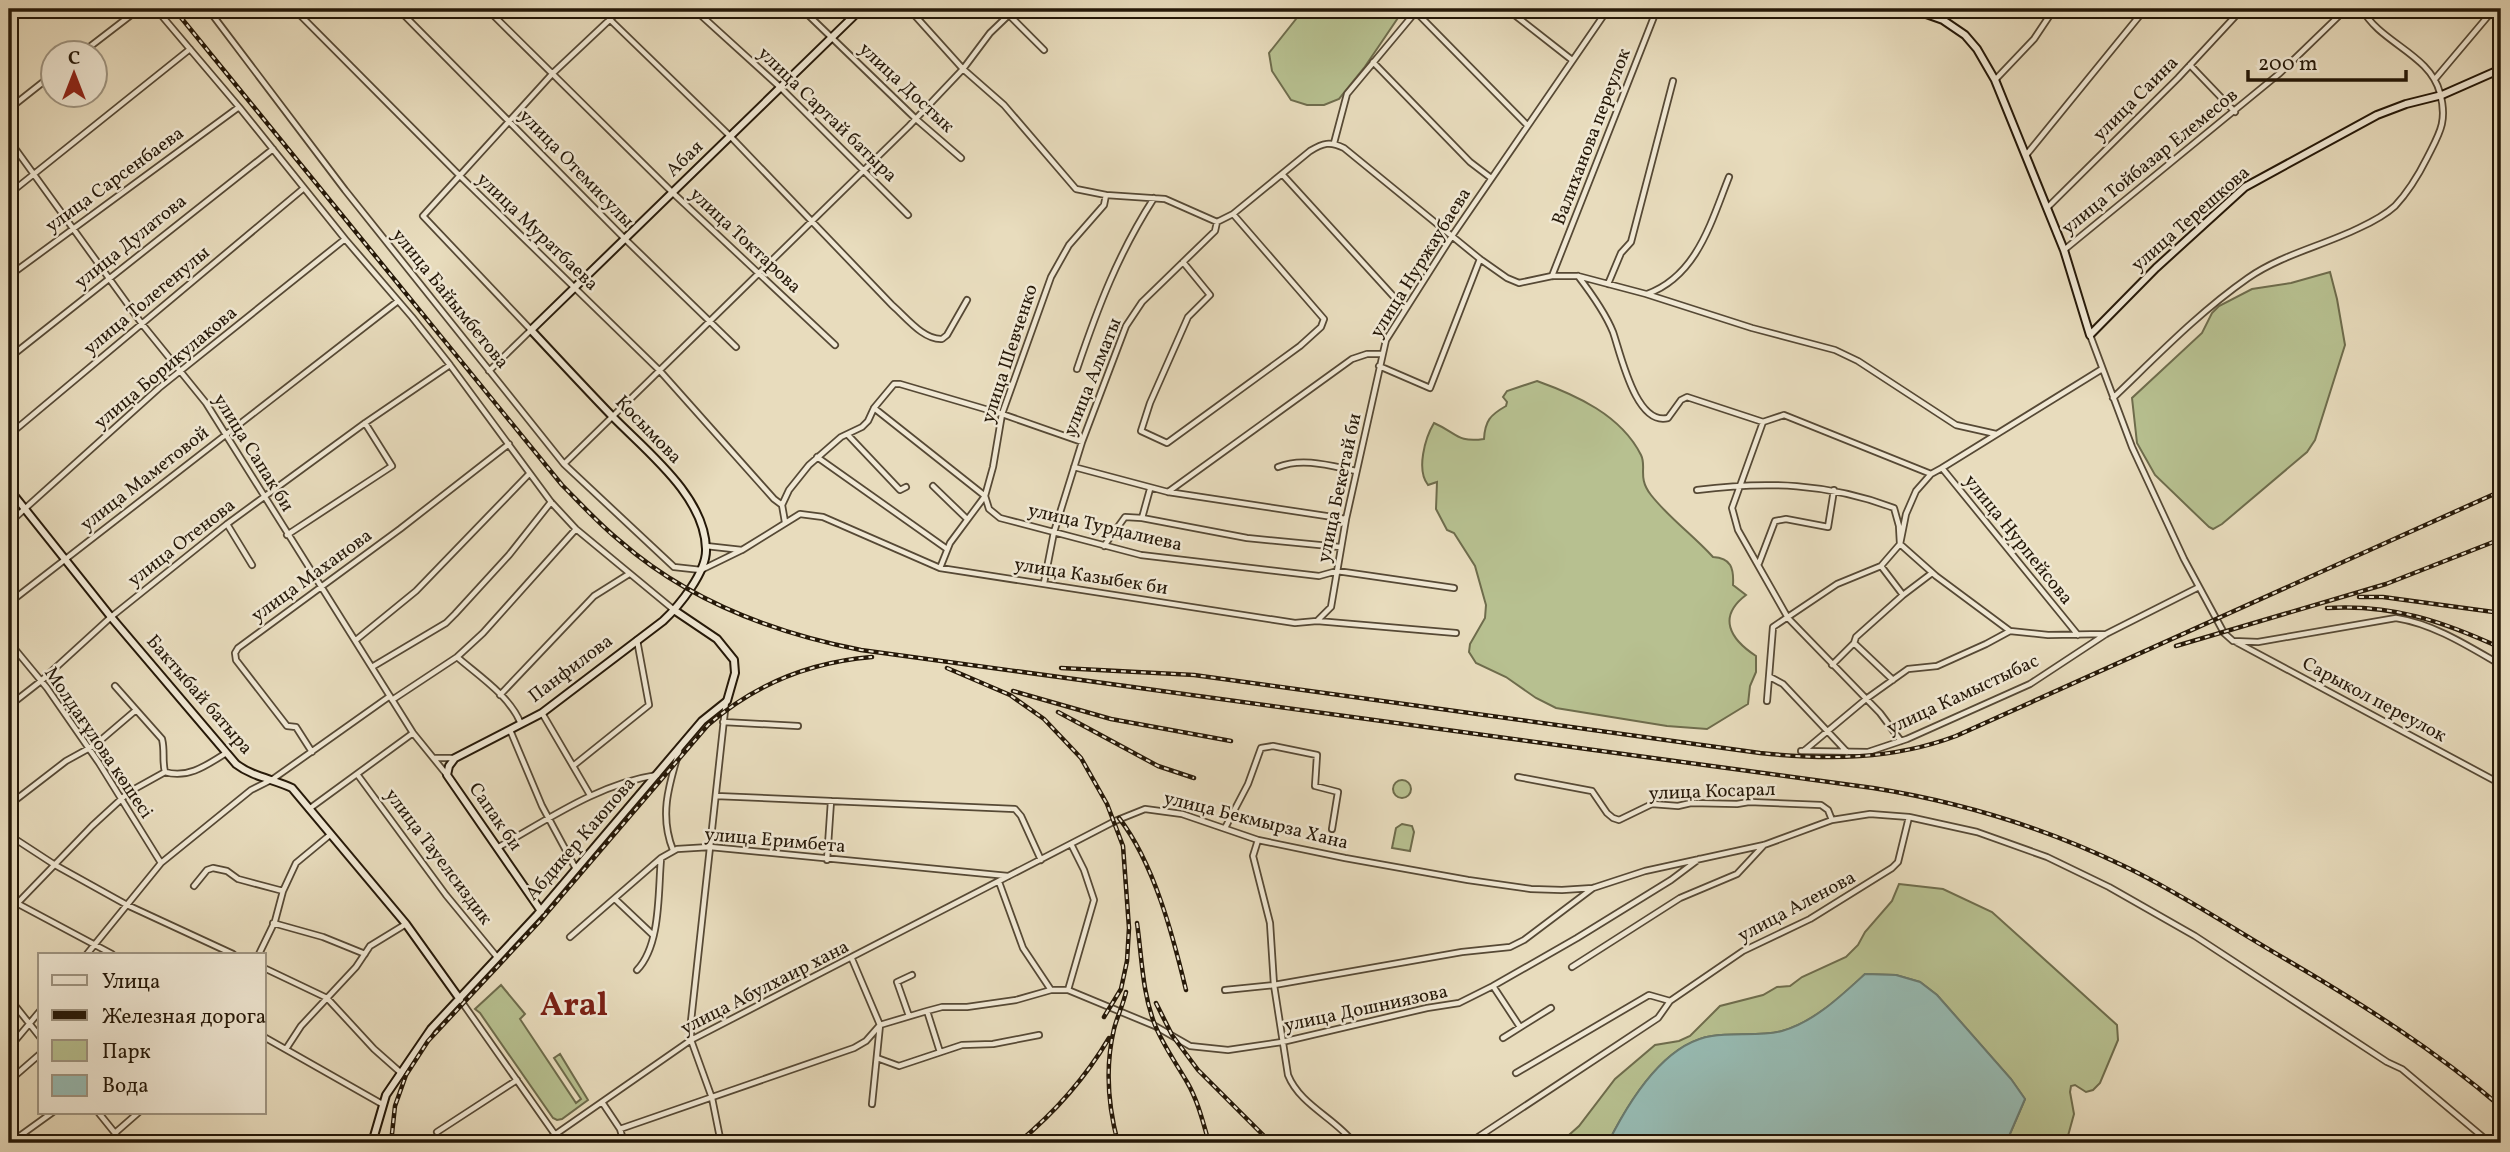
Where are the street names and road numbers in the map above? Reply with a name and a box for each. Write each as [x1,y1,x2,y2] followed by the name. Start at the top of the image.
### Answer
[852,37,960,139] street label: улица Достык
[751,41,903,189] street label: улица Сартай батыра
[1546,45,1638,229] street label: Валиханова переулок
[2088,51,2184,147] street label: улица Саина
[2056,83,2244,241] street label: улица Тойбазар Елемесов
[513,104,639,234] street label: улица Отемисулы
[40,121,190,239] street label: улица Сарсенбаева
[661,135,709,183] street label: Абая
[2126,160,2256,278] street label: улица Терешкова
[470,167,604,297] street label: улица Муратбаева
[683,182,807,300] street label: улица Токтарова
[1364,183,1478,343] street label: улица Нуржаубаева
[69,189,193,295] street label: улица Дулатова
[385,223,515,375] street label: улица Байымбетова
[78,240,216,362] street label: улица Толегенулы
[975,281,1045,427] street label: улица Шевченко
[89,300,243,436] street label: улица Борикулакова
[1058,314,1128,440] street label: улица Алматы
[206,389,300,517] street label: улица Сапак би
[609,390,687,470] street label: Косымова
[1311,411,1369,565] street label: улица Бекетай би
[75,421,215,537] street label: улица Маметовой
[1957,469,2079,611] street label: улица Нурпейсова
[123,493,241,593] street label: улица Отенова
[1025,498,1185,558] street label: улица Турдалиева
[246,523,378,629] street label: улица Маханова
[1012,552,1170,602] street label: улица Казыбек би
[140,629,258,761] street label: Бактыбай батыра
[523,629,619,709] street label: Панфилова
[1883,648,2043,742] street label: улица Камыстыбас
[2297,651,2451,749] street label: Сарыкол переулок
[37,662,159,824] street label: Молдағұлова көшесі
[520,772,642,906] street label: Абдикер Каюпова
[1648,777,1776,807] street label: улица Косарал
[462,778,528,856] street label: Сапак би
[378,783,498,931] street label: улица Тауелсиздик
[1161,785,1351,857] street label: улица Бекмырза Хана
[703,822,847,860] street label: улица Еримбета
[1733,865,1861,949] street label: улица Аленова
[676,934,854,1042] street label: улица Абулхаир хана
[1282,979,1450,1039] street label: улица Дошниязова

